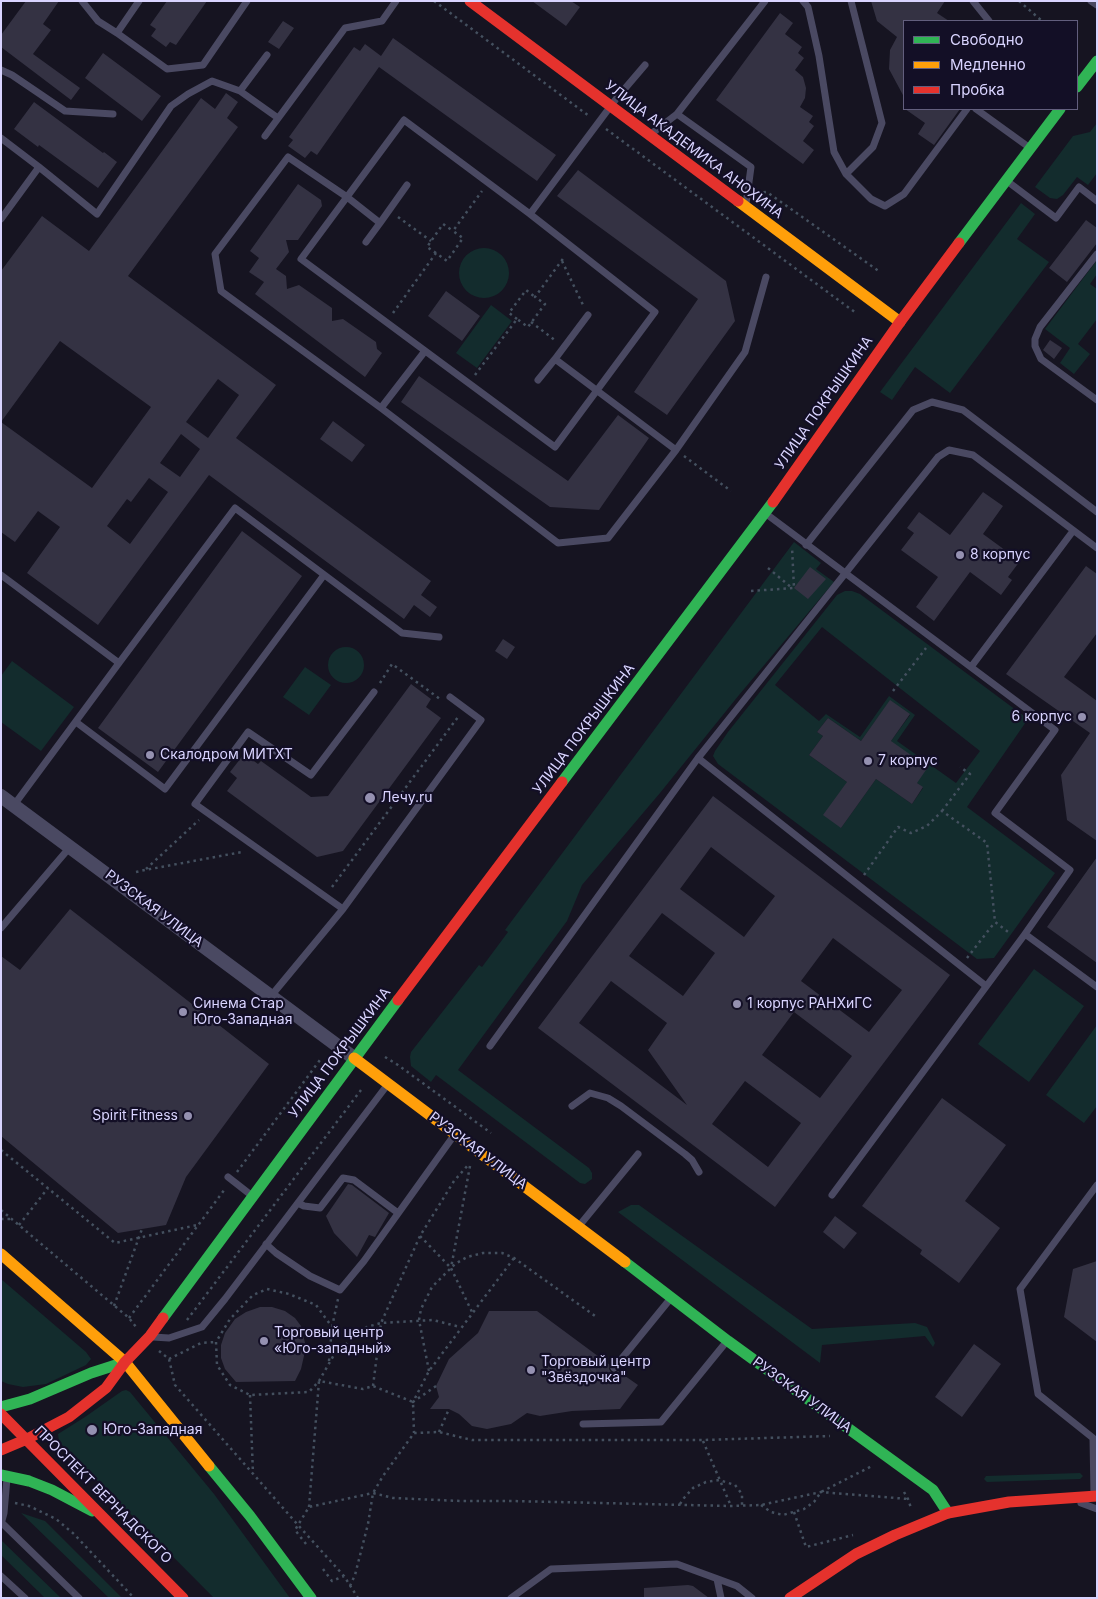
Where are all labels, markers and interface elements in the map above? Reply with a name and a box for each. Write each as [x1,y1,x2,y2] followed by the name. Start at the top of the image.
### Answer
[903,20,1078,110] legend
[950,30,1024,49] text: Свободно
[950,55,1026,74] text: Медленно
[602,77,786,223] street label: УЛИЦА АКАДЕМИКА АНОХИНА
[950,80,1005,99] text: Пробка
[772,333,876,473] street label: УЛИЦА ПОКРЫШКИНА
[970,547,1030,563] place label: 8 корпус
[954,549,966,561] marker: 8 корпус
[530,661,638,797] street label: УЛИЦА ПОКРЫШКИНА
[1012,709,1072,725] place label: 6 корпус
[1076,711,1088,723] marker: 6 корпус
[160,747,293,763] place label: Скалодром МИТХТ
[144,749,156,761] marker: Скалодром МИТХТ
[878,753,938,769] place label: 7 корпус
[862,755,874,767] marker: 7 корпус
[381,790,432,806] place label: Лечу.ru
[363,791,377,805] marker: Лечу.ru
[102,867,206,951] street label: РУЗСКАЯ УЛИЦА
[286,985,394,1121] street label: УЛИЦА ПОКРЫШКИНА
[193,996,292,1028] place label: Синема Стар Юго-Западная
[747,996,872,1012] place label: 1 корпус РАНХиГС
[731,998,743,1010] marker: 1 корпус РАНХиГС
[177,1006,189,1018] marker: Синема Стар Юго-Западная
[92,1108,178,1124] place label: Spirit Fitness
[426,1109,530,1193] street label: РУЗСКАЯ УЛИЦА
[182,1110,194,1122] marker: Spirit Fitness
[274,1325,392,1358] place label: Торговый центр «Юго-западный»
[258,1335,270,1347] marker: Торговый центр «Юго-западный»
[749,1353,855,1437] street label: РУЗСКАЯ УЛИЦА
[541,1354,651,1386] place label: Торговый центр "Звёздочка"
[525,1364,537,1376] marker: Торговый центр "Звёздочка"
[103,1422,202,1438] place label: Юго-Западная
[31,1423,175,1567] street label: ПРОСПЕКТ ВЕРНАДСКОГО
[85,1423,99,1437] marker: Юго-Западная

